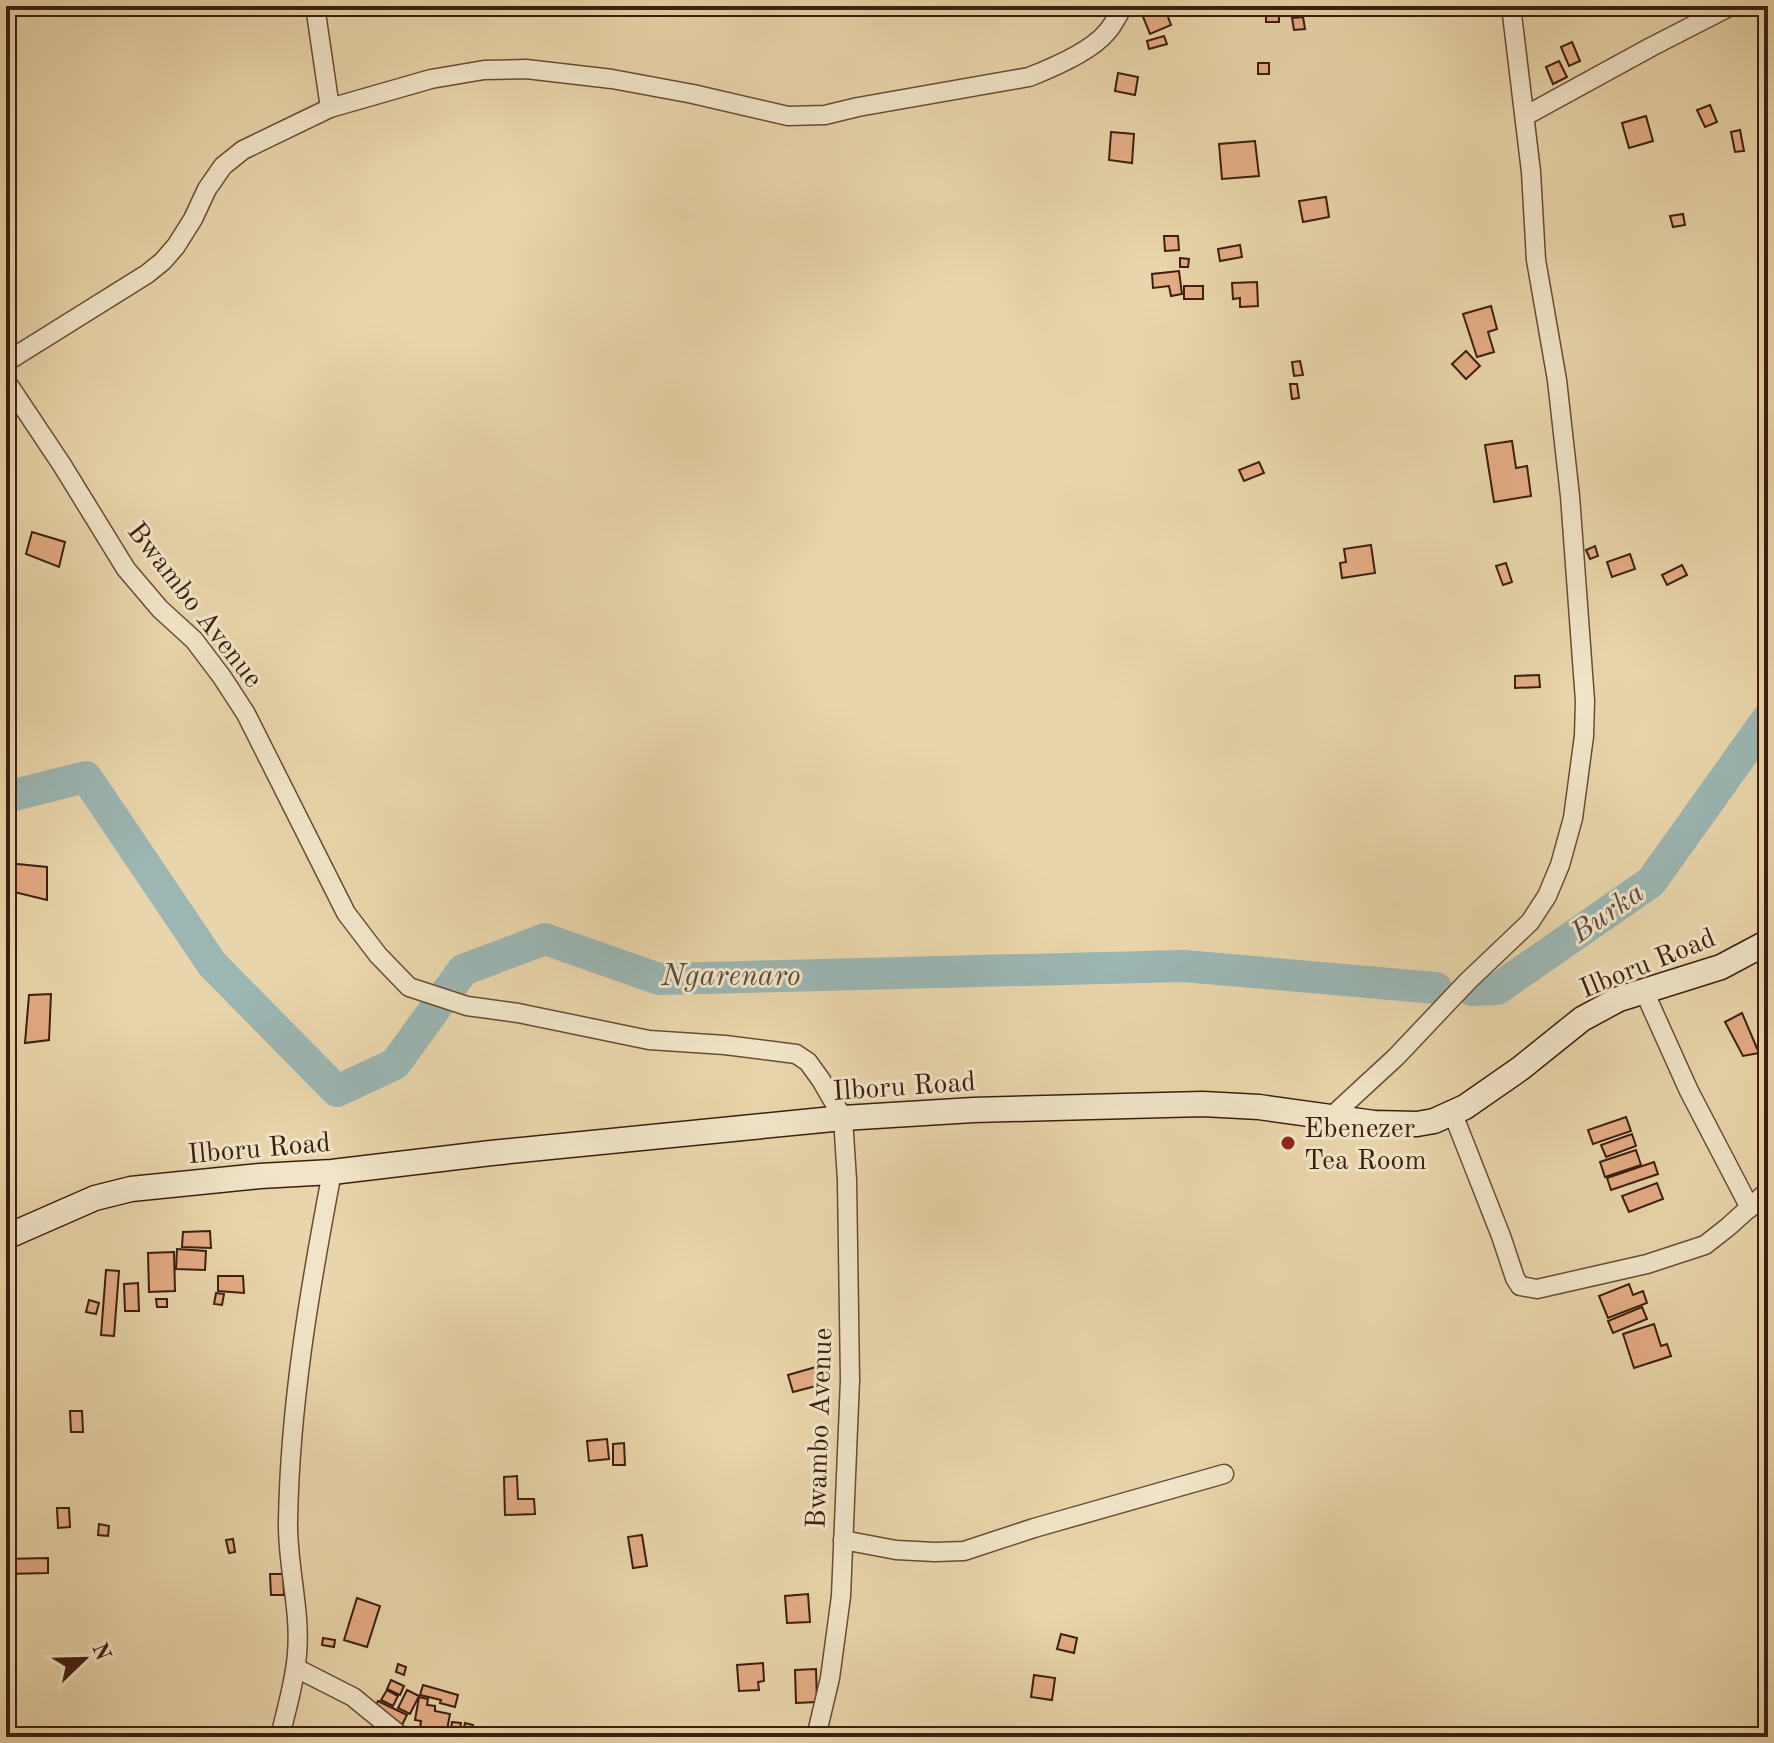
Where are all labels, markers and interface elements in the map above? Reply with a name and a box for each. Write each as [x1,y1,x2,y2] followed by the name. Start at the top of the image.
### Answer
[121,518,267,694] street label: Bwambo Avenue
[1565,878,1650,950] water label: Burka
[1576,925,1720,1005] street label: Ilboru Road
[660,962,801,992] water label: Ngarenaro
[832,1069,977,1107] street label: Ilboru Road
[1304,1116,1427,1176] place label: Ebenezer Tea Room
[187,1130,332,1170] street label: Ilboru Road
[1279,1134,1297,1152] marker: Ebenezer Tea Room
[803,1327,839,1529] street label: Bwambo Avenue
[44,1619,124,1699] north arrow
[87,1640,114,1664] text: N

